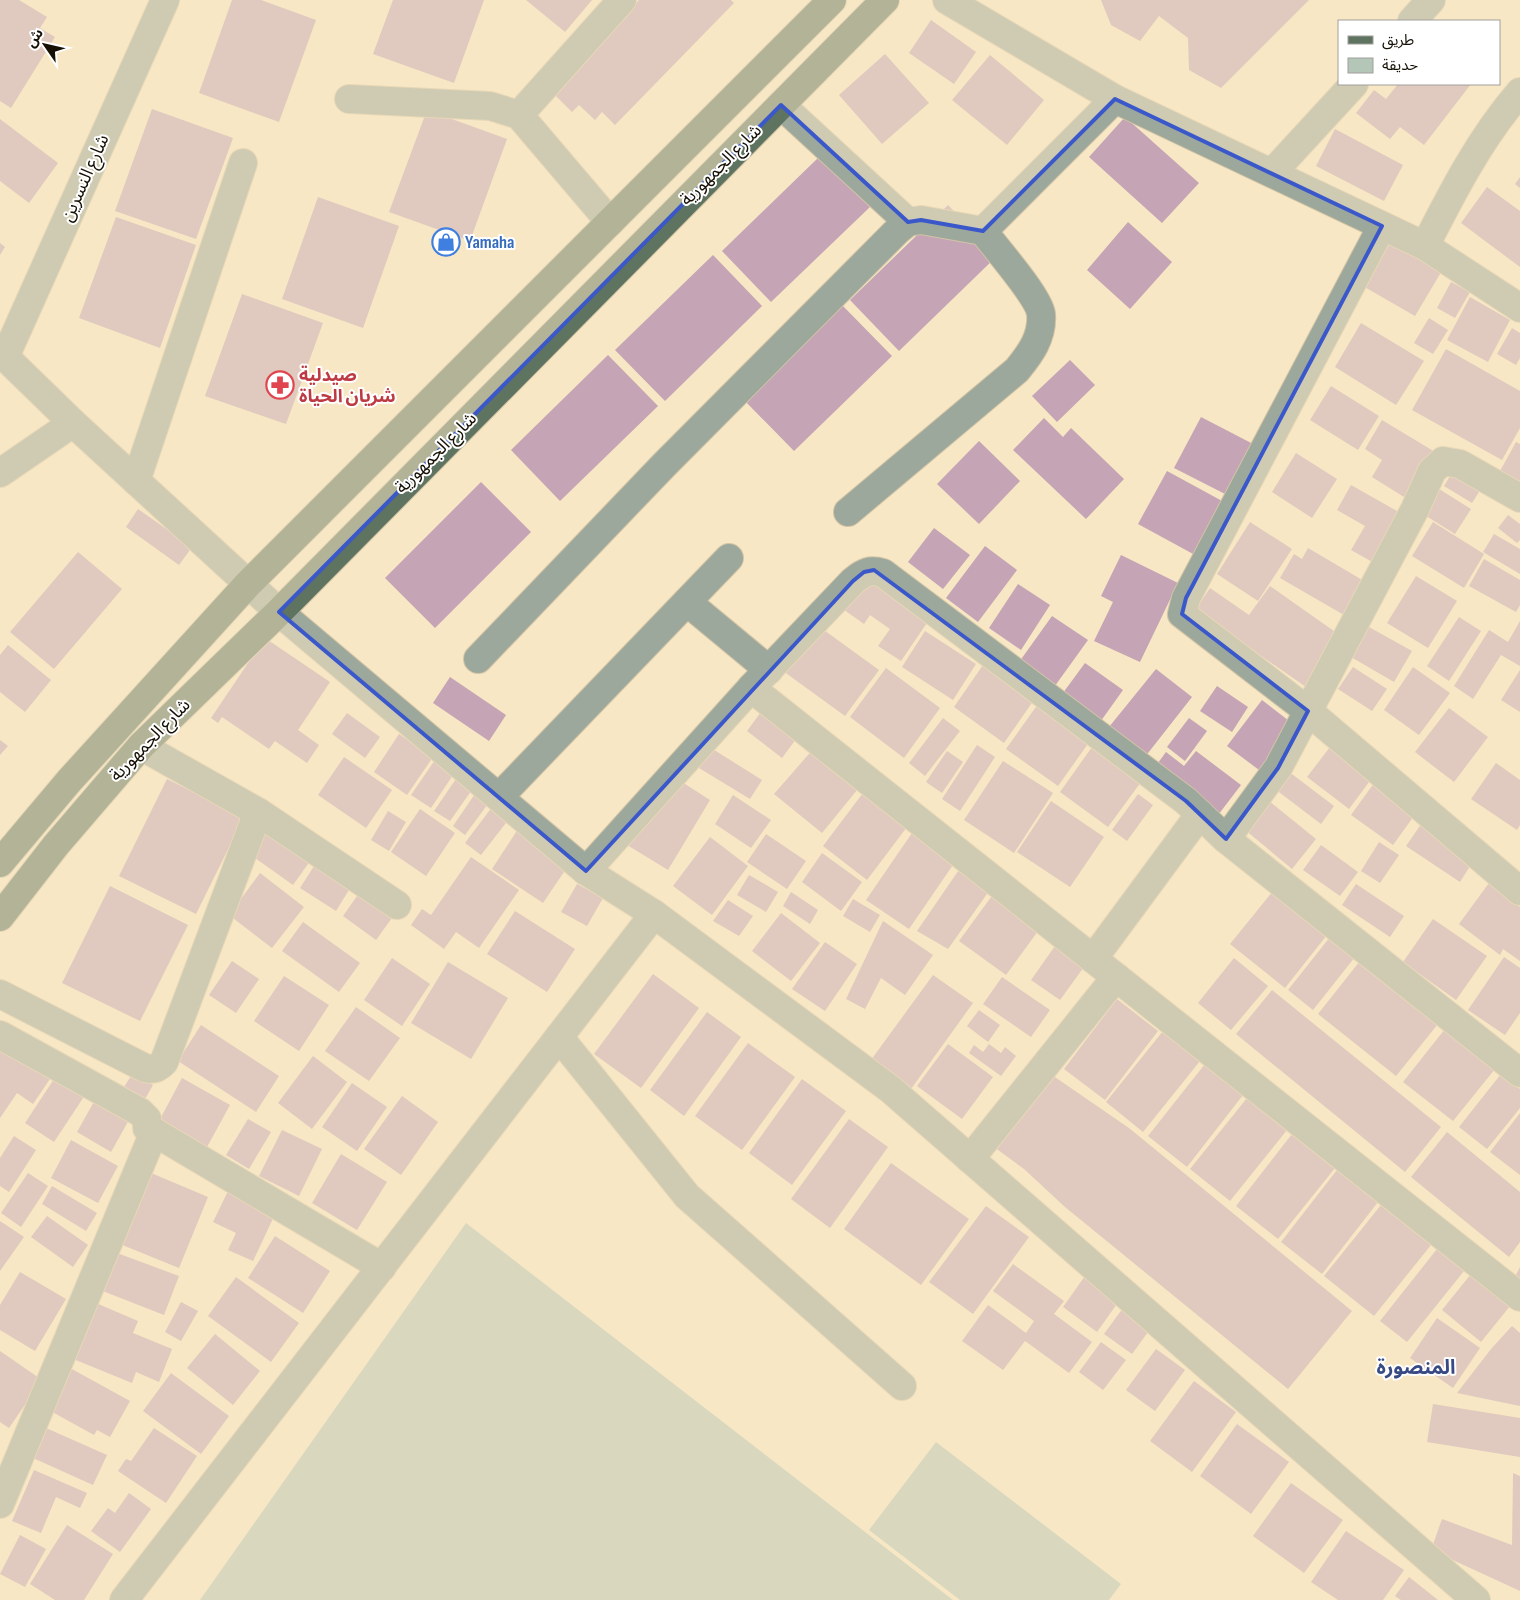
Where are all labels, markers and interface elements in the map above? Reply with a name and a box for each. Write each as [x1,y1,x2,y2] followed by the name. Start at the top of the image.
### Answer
[20,20,70,70] north arrow
[1338,20,1500,85] legend
[22,25,47,51] text: ش
[1382,31,1414,50] text: طريق
[1382,56,1418,75] text: حديقة
[676,120,768,212] street label: شارع الجمهورية
[56,131,116,226] street label: شارع النسرين
[431,227,461,257] shop icon: Yamaha
[465,232,514,253] place label: Yamaha
[299,365,396,407] place label: صيدلية شريان الحياة
[265,370,295,400] pharmacy icon: صيدلية شريان الحياة
[391,408,483,500] street label: شارع الجمهورية
[105,694,197,788] street label: شارع الجمهورية
[1377,1356,1455,1380] district label: المنصورة

